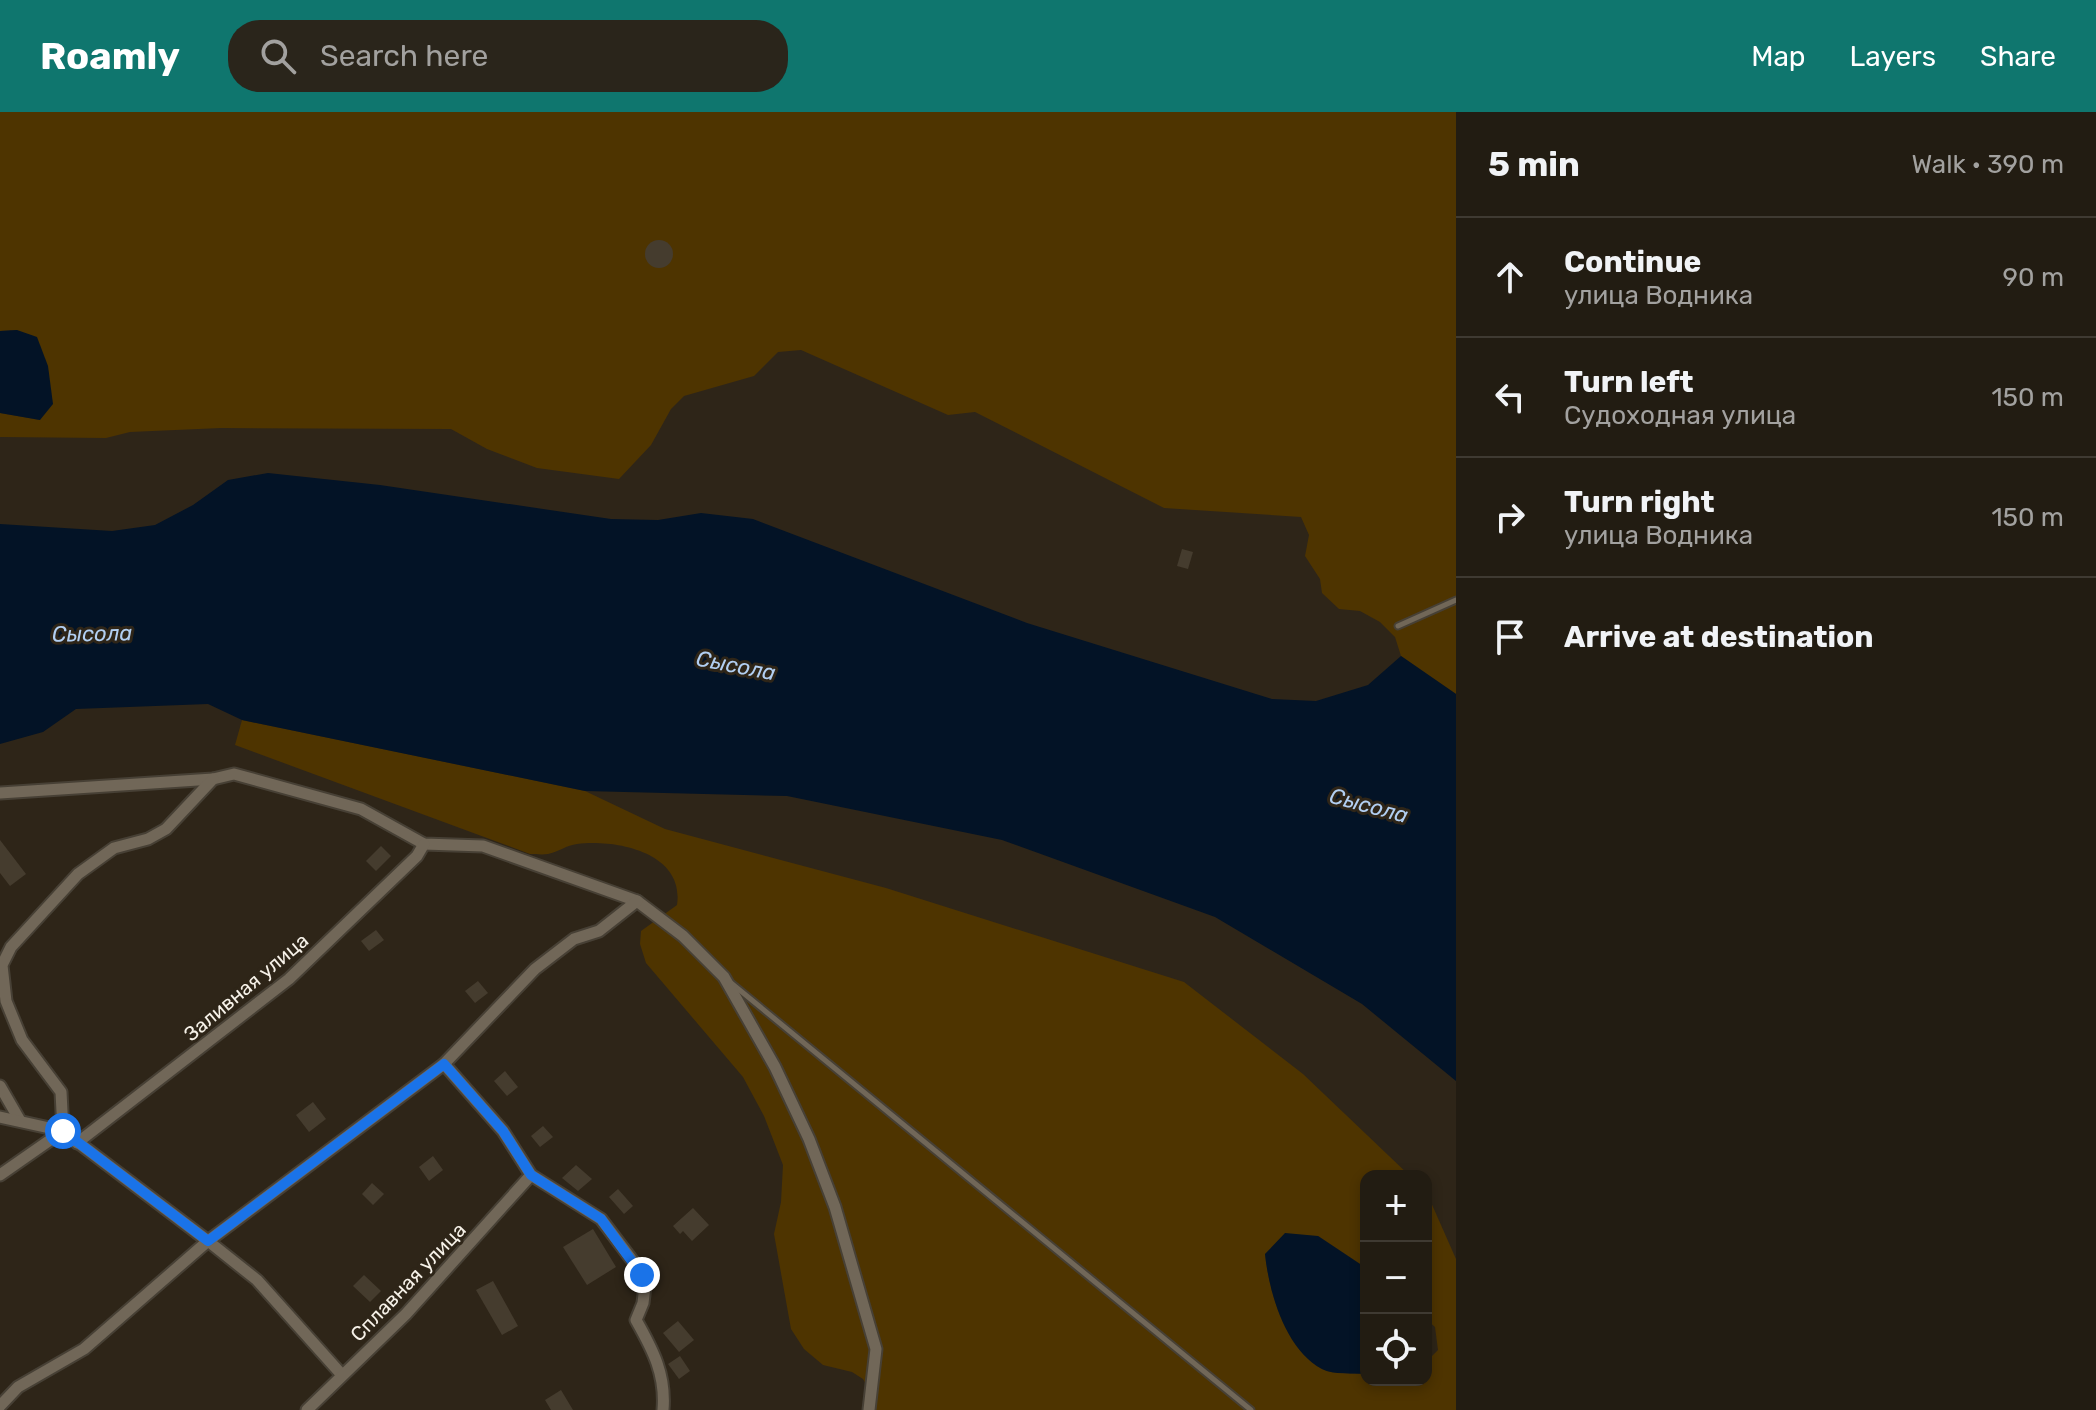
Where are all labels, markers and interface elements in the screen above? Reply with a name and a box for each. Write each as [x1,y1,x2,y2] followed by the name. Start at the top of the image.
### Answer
[228,20,788,92] search box
[40,33,180,79] text: Roamly
[256,34,300,78] icon: search
[320,38,488,74] text: Search here
[1751,40,1806,73] text: Map
[1850,40,1936,73] text: Layers
[1980,40,2056,73] text: Share
[1488,144,1580,185] text: 5 min
[1912,149,2064,180] text: Walk · 390 m
[1564,244,1701,280] text: Continue
[1488,255,1532,299] icon: ahead
[2003,262,2064,293] text: 90 m
[1564,280,1753,311] text: улица Водника
[1564,364,1694,400] text: Turn left
[1488,375,1532,419] icon: left
[1991,382,2064,413] text: 150 m
[1564,400,1796,431] text: Судоходная улица
[1564,484,1715,520] text: Turn right
[1488,495,1532,539] icon: right
[1991,502,2064,533] text: 150 m
[1564,520,1753,551] text: улица Водника
[1488,615,1532,659] icon: arrive
[52,619,133,648] water label: Сысола
[1564,619,1874,655] text: Arrive at destination
[694,645,778,686] water label: Сысола
[1327,782,1411,829] water label: Сысола
[179,928,313,1046] street label: Заливная улица
[45,1113,81,1149] route start
[1360,1170,1432,1386] map controls
[1360,1170,1432,1242] button: +
[345,1218,471,1346] street label: Сплавная улица
[1360,1242,1432,1314] button: −
[624,1257,660,1293] route end
[1360,1314,1432,1386] button: locate

